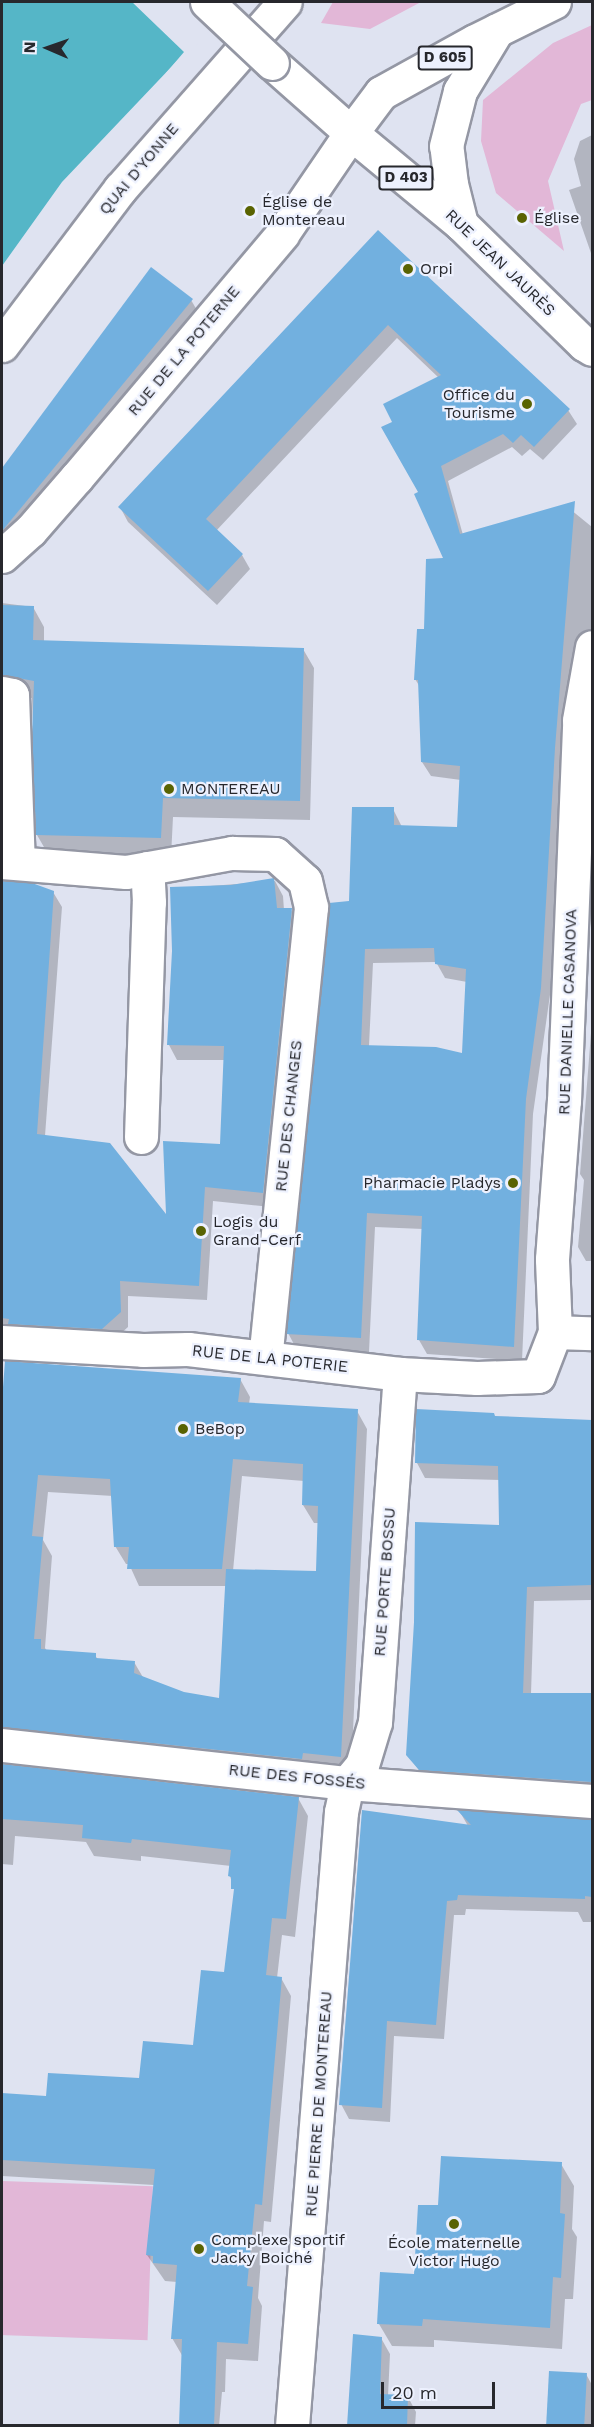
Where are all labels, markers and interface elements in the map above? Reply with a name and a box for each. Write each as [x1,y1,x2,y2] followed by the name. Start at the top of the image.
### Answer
[18,18,78,78] north arrow
[20,41,39,54] text: N
[416,46,474,70] road number: D 605
[95,119,183,219] street label: QUAI D'YONNE
[378,166,434,190] road number: D 403
[262,192,345,230] place label: Église de Montereau
[243,204,257,218] marker: Église de Montereau
[441,205,559,321] street label: RUE JEAN JAURÈS
[534,208,580,228] place label: Église
[515,211,529,225] marker: Église
[420,259,453,279] place label: Orpi
[401,262,415,276] marker: Orpi
[124,282,244,420] street label: RUE DE LA POTERNE
[443,385,515,423] place label: Office du Tourisme
[520,397,534,411] marker: Office du Tourisme
[181,779,281,799] place label: MONTEREAU
[162,782,176,796] marker: MONTEREAU
[555,909,581,1115] street label: RUE DANIELLE CASANOVA
[272,1039,306,1193] street label: RUE DES CHANGES
[363,1173,501,1193] place label: Pharmacie Pladys
[506,1176,520,1190] marker: Pharmacie Pladys
[213,1212,301,1250] place label: Logis du Grand-Cerf
[194,1224,208,1238] marker: Logis du Grand-Cerf
[191,1341,349,1377] street label: RUE DE LA POTERIE
[195,1419,245,1439] place label: BeBop
[176,1422,190,1436] marker: BeBop
[370,1507,400,1657] street label: RUE PORTE BOSSU
[228,1760,366,1794] street label: RUE DES FOSSÉS
[302,1991,336,2217] street label: RUE PIERRE DE MONTEREAU
[447,2217,461,2231] marker: École maternelle Victor Hugo
[211,2230,345,2268] place label: Complexe sportif Jacky Boiché
[388,2233,520,2271] place label: École maternelle Victor Hugo
[192,2242,206,2256] marker: Complexe sportif Jacky Boiché
[384,2370,498,2408] scale bar
[392,2382,437,2403] text: 20 m

